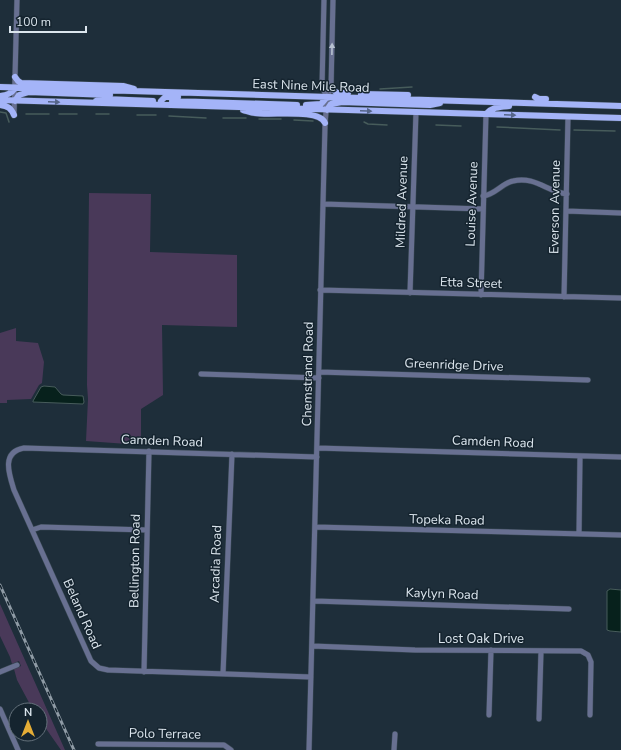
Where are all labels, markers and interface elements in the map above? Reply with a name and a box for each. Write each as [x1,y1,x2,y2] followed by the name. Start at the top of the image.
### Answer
[10,8,86,34] scale bar
[16,14,51,30] text: 100 m
[329,42,335,55] one-way arrow
[252,75,370,97] street label: East Nine Mile Road
[48,99,61,105] one-way arrow
[360,108,373,114] one-way arrow
[504,112,517,118] one-way arrow
[391,156,413,248] street label: Mildred Avenue
[545,160,565,254] street label: Everson Avenue
[462,161,482,247] street label: Louise Avenue
[440,273,503,293] street label: Etta Street
[298,321,318,427] street label: Chemstrand Road
[404,354,504,376] street label: Greenridge Drive
[121,431,203,451] street label: Camden Road
[452,432,534,452] street label: Camden Road
[409,510,485,530] street label: Topeka Road
[125,514,145,608] street label: Bellington Road
[206,525,226,603] street label: Arcadia Road
[59,576,105,652] street label: Beland Road
[405,584,479,604] street label: Kaylyn Road
[438,630,524,648] street label: Lost Oak Drive
[8,702,48,742] north arrow
[24,705,32,720] text: N
[129,724,201,744] street label: Polo Terrace

